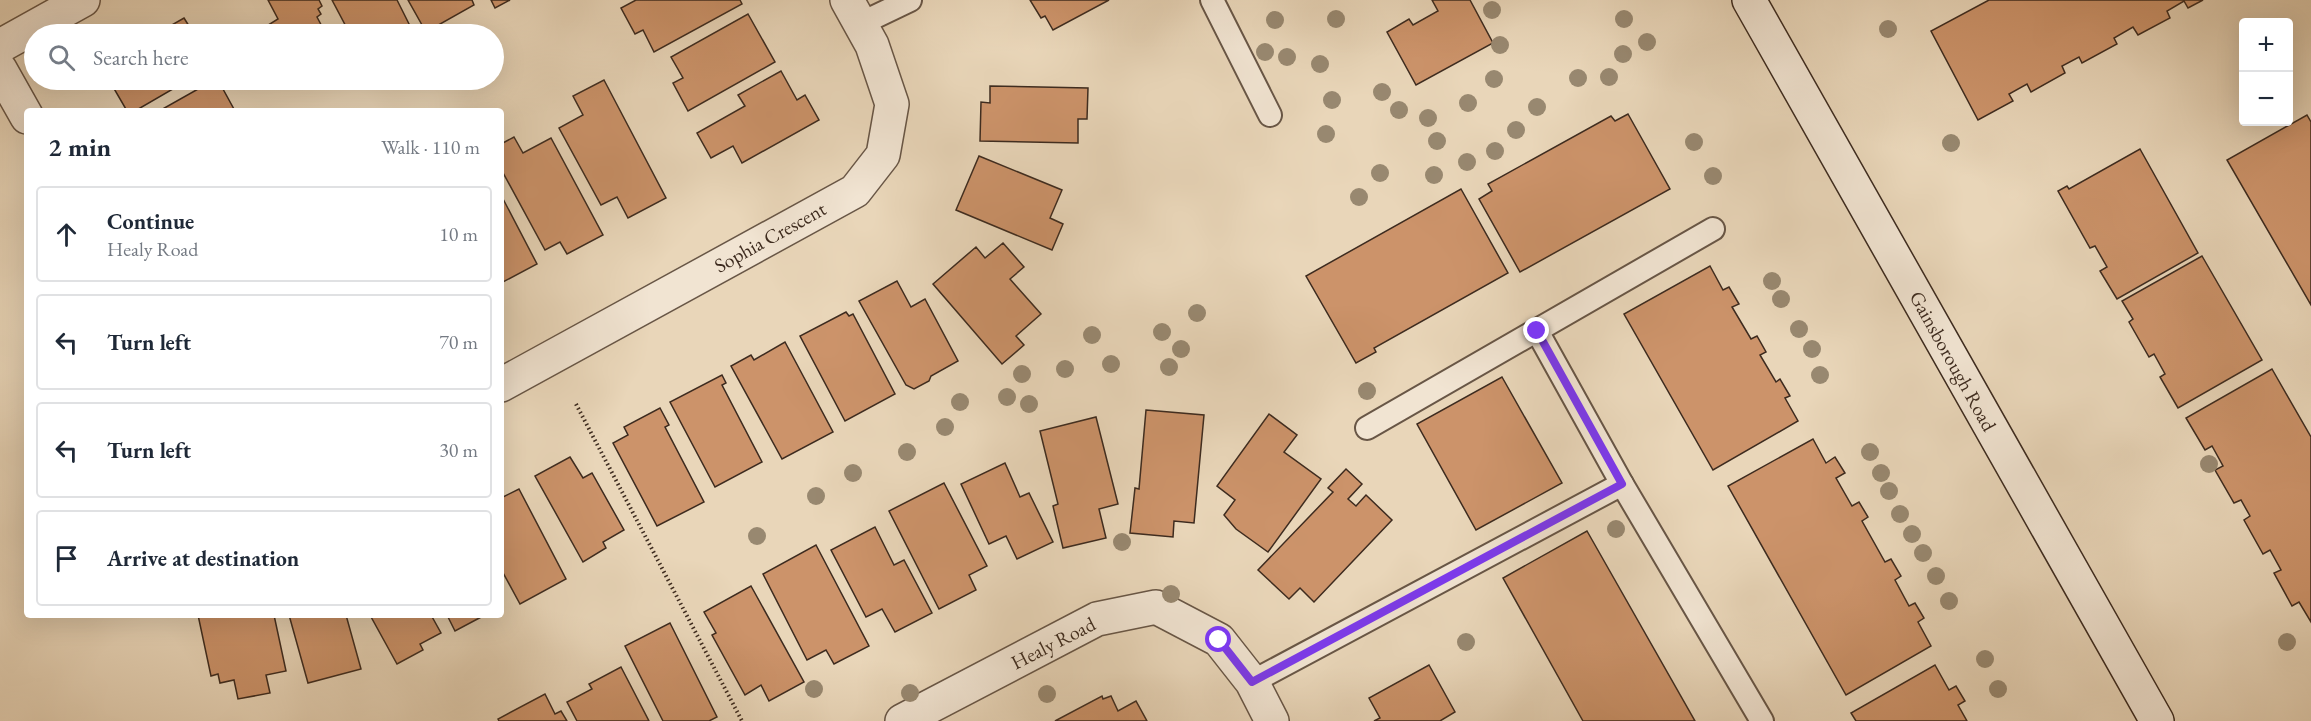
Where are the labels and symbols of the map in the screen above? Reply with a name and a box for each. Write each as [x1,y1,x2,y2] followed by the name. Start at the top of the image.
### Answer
[709,195,831,278] street label: Sophia Crescent
[1904,286,2003,437] street label: Gainsborough Road
[1523,317,1549,343] route end
[1006,610,1100,675] street label: Healy Road
[1205,626,1231,652] route start

